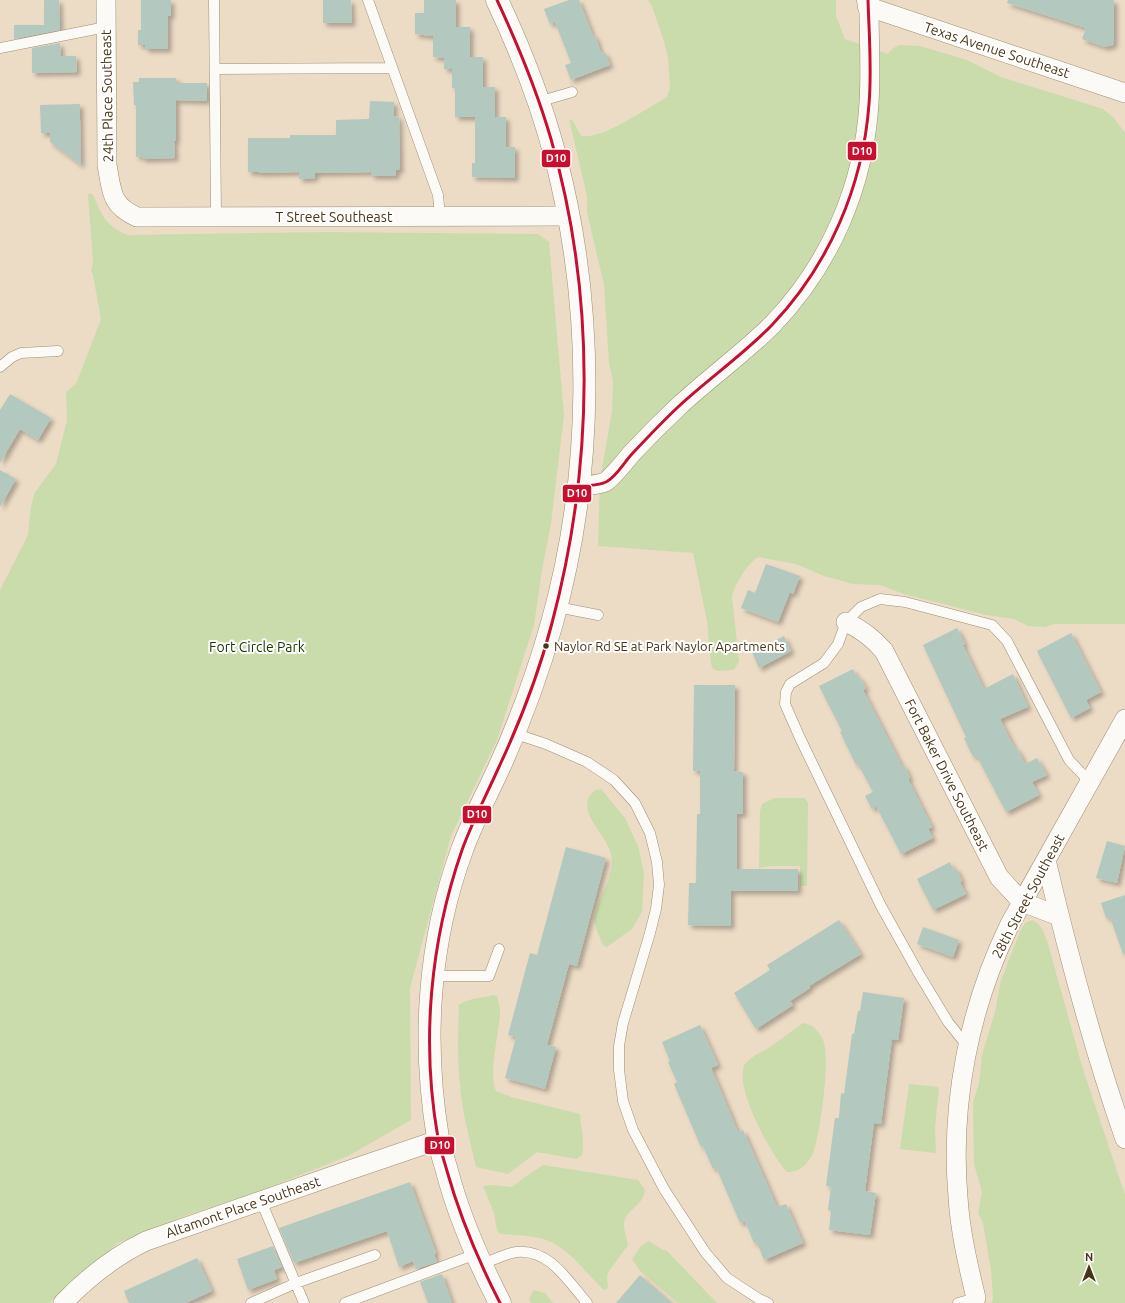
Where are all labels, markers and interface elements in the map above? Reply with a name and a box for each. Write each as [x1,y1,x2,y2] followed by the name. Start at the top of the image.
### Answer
[922,19,1072,81] street label: Texas Avenue Southeast
[98,29,116,162] street label: 24th Place Southeast
[847,141,877,161] line badge: D10
[852,145,872,157] text: D10
[541,149,571,168] line badge: D10
[546,152,566,164] text: D10
[276,209,393,225] street label: T Street Southeast
[562,484,592,503] line badge: D10
[567,487,587,499] text: D10
[209,639,305,655] park label: Fort Circle Park
[554,639,785,653] place label: Naylor Rd SE at Park Naylor Apartments
[541,641,551,651] marker: Naylor Rd SE at Park Naylor Apartments
[902,696,993,854] street label: Fort Baker Drive Southeast
[462,805,492,824] line badge: D10
[467,808,487,820] text: D10
[988,831,1068,961] street label: 28th Street Southeast
[424,1136,455,1155] line badge: D10
[430,1139,450,1151] text: D10
[164,1173,323,1241] street label: Altamont Place Southeast
[1069,1247,1109,1287] north arrow
[1085,1251,1093,1263] text: N

